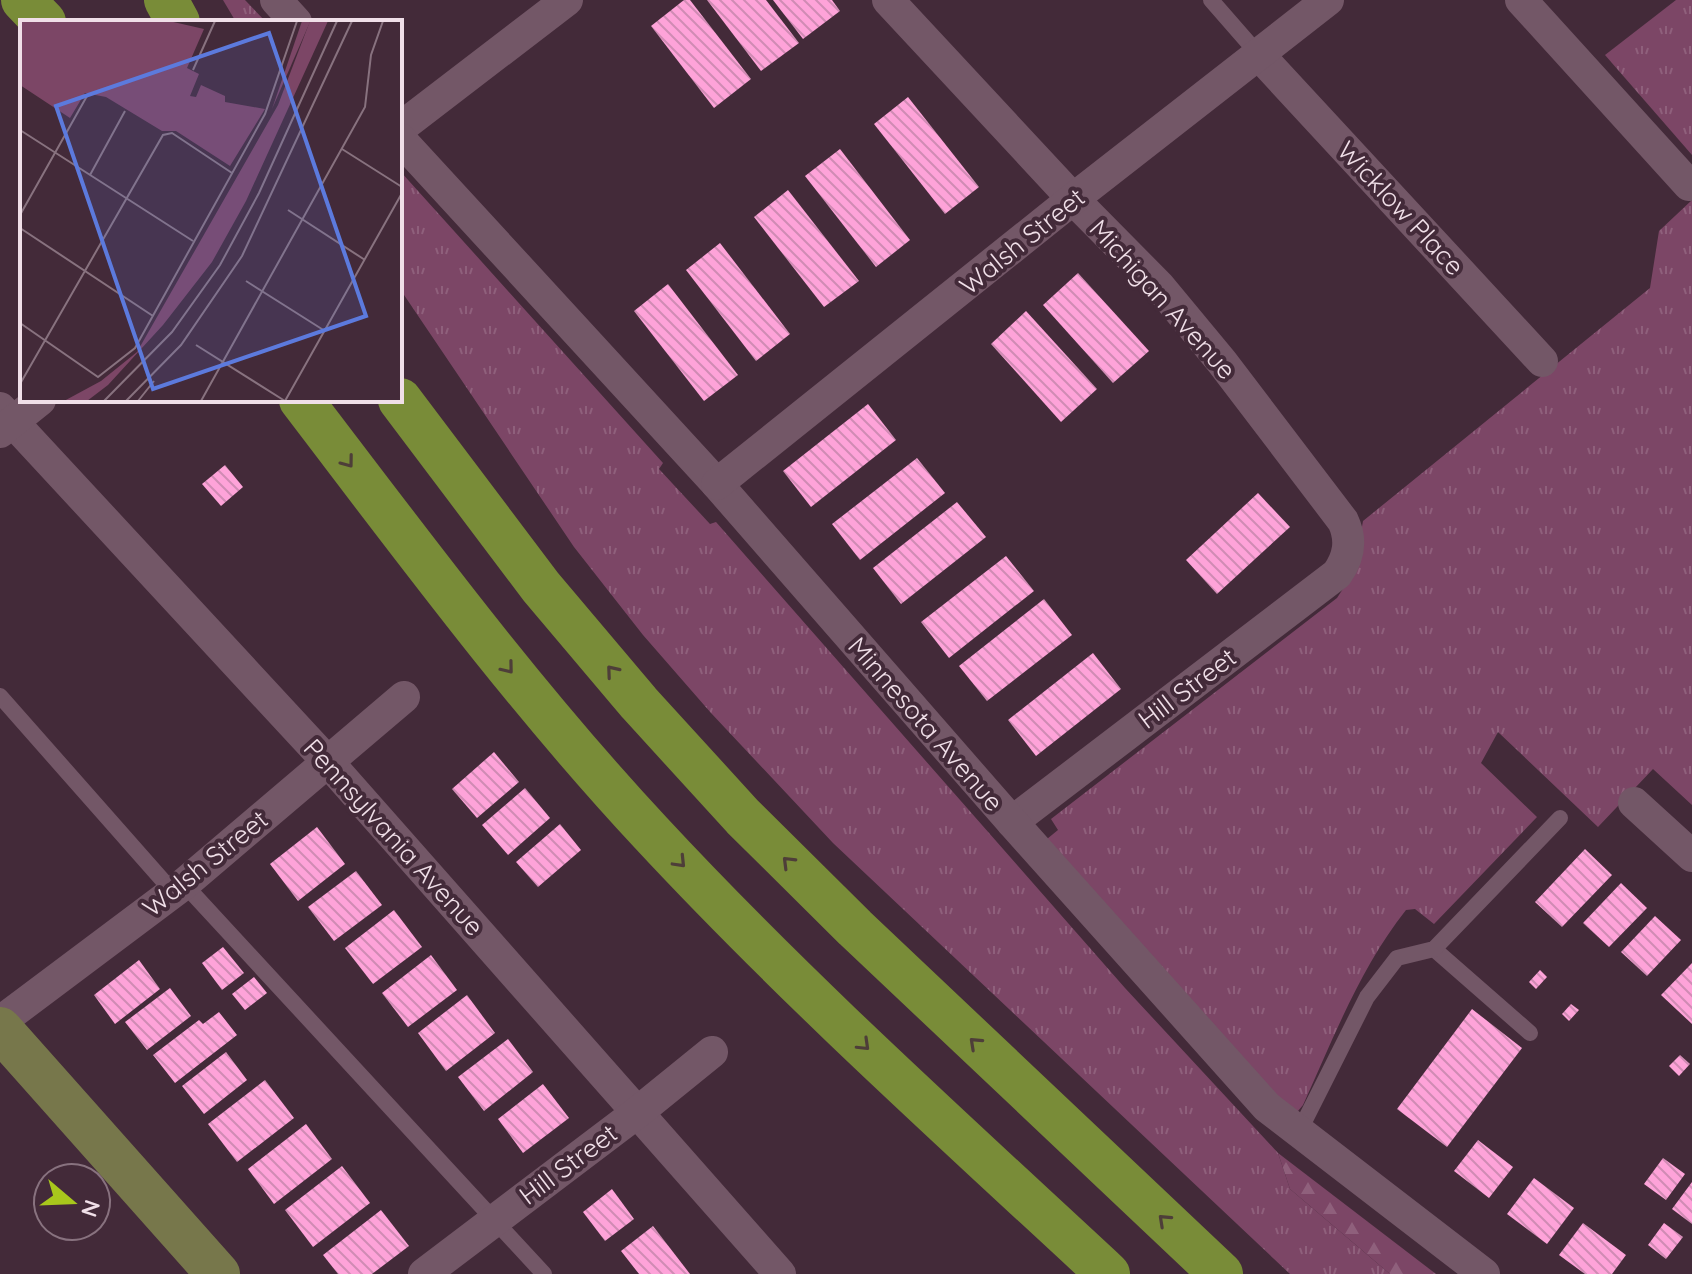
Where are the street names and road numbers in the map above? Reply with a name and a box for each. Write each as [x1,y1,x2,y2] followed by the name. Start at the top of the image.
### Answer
[1330,134,1472,282] street label: Wicklow Place
[953,180,1091,302] street label: Walsh Street
[1083,212,1243,386] street label: Michigan Avenue
[841,630,1011,818] street label: Minnesota Avenue
[1131,640,1243,736] street label: Hill Street
[297,732,491,942] street label: Pennsylvania Avenue
[136,802,274,924] street label: Walsh Street
[512,1116,624,1212] street label: Hill Street

